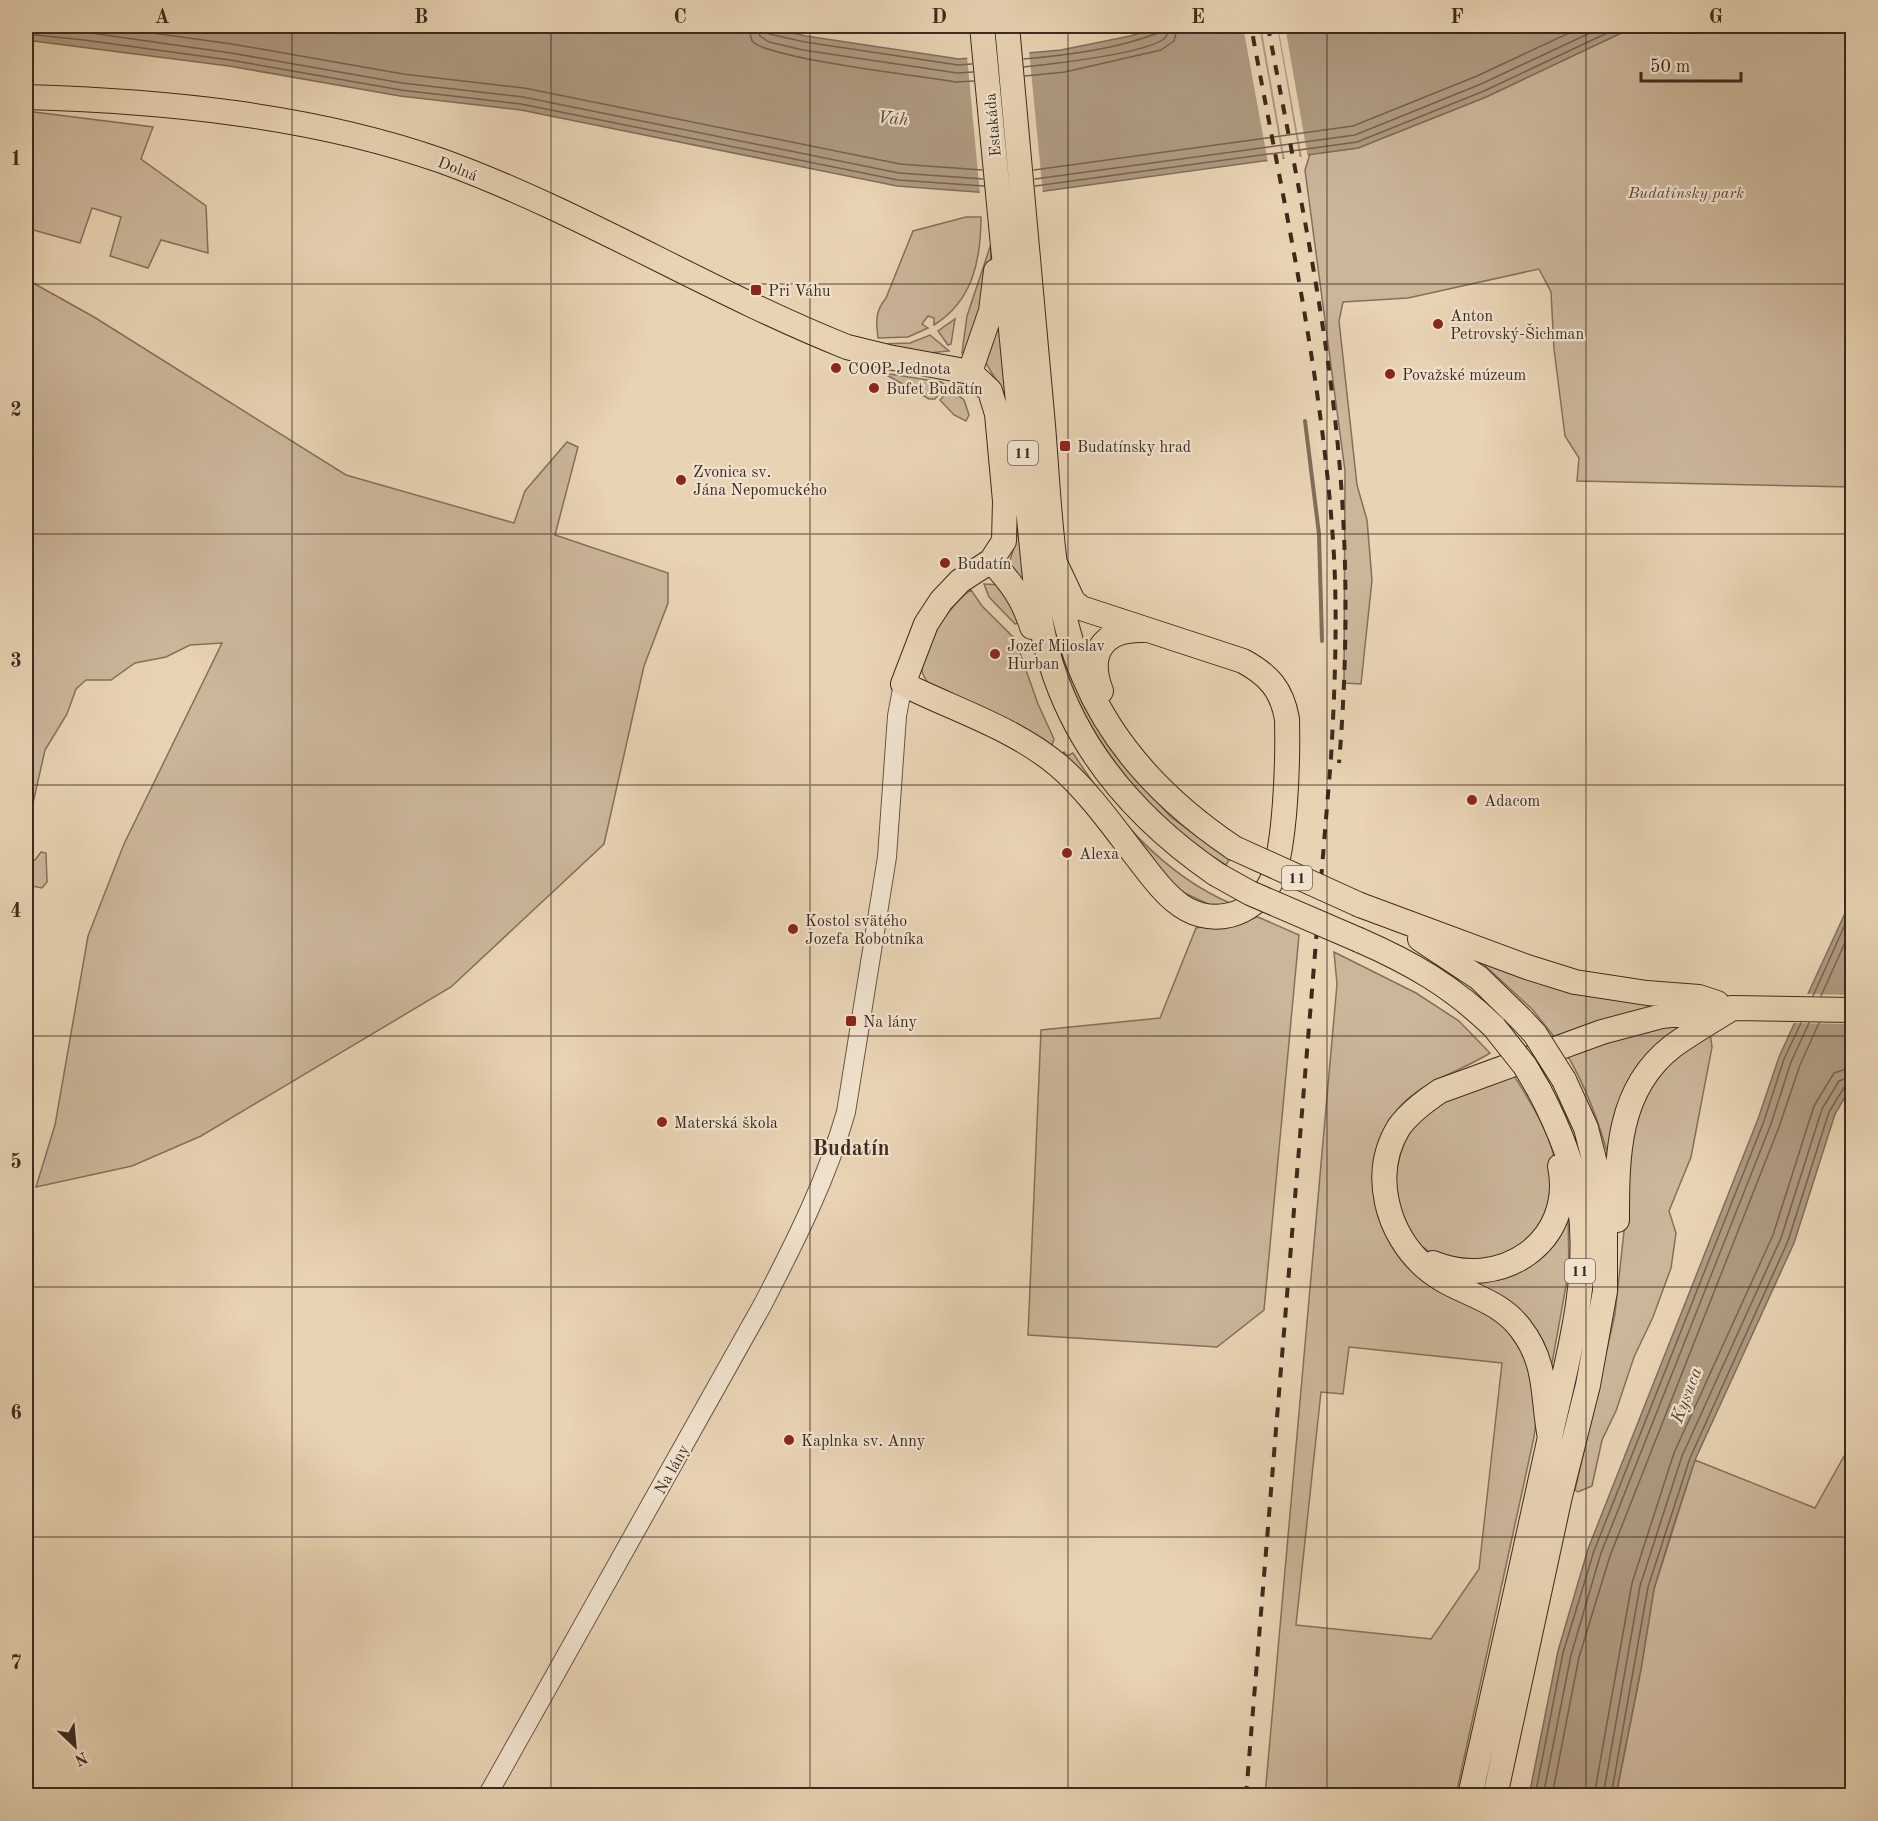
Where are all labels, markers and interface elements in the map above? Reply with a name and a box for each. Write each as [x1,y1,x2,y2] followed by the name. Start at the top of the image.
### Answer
[154,8,170,28] text: A
[414,8,428,28] text: B
[673,8,687,28] text: C
[931,8,947,28] text: D
[1191,8,1205,28] text: E
[1450,8,1464,28] text: F
[1709,8,1723,28] text: G
[1641,45,1742,83] scale bar
[1650,58,1690,76] text: 50 m
[983,92,1005,157] street label: Estakáda
[877,109,909,129] water label: Váh
[10,150,22,170] text: 1
[435,155,480,185] street label: Dolná
[1627,186,1744,202] park label: Budatínsky park
[749,283,763,297] marker: Pri Váhu
[768,284,831,300] place label: Pri Váhu
[1450,309,1585,343] place label: Anton Petrovský-Šichman
[1431,317,1445,331] marker: Anton Petrovský-Šichman
[829,361,843,375] marker: COOP Jednota
[848,362,951,378] place label: COOP Jednota
[1383,367,1397,381] marker: Považské múzeum
[1402,368,1527,384] place label: Považské múzeum
[867,381,881,395] marker: Bufet Budatín
[886,382,983,398] place label: Bufet Budatín
[10,401,22,421] text: 2
[1058,439,1072,453] marker: Budatínsky hrad
[1077,440,1191,456] place label: Budatínsky hrad
[1008,441,1038,465] road number: 11
[693,465,827,499] place label: Zvonica sv. Jána Nepomuckého
[674,473,688,487] marker: Zvonica sv. Jána Nepomuckého
[938,556,952,570] marker: Budatín
[957,557,1012,573] place label: Budatín
[1007,639,1105,673] place label: Jozef Miloslav Hurban
[988,647,1002,661] marker: Jozef Miloslav Hurban
[10,652,22,672] text: 3
[1465,793,1479,807] marker: Adacom
[1484,794,1540,810] place label: Adacom
[1060,846,1074,860] marker: Alexa
[1079,847,1119,863] place label: Alexa
[1282,866,1312,890] road number: 11
[10,902,22,922] text: 4
[805,914,924,948] place label: Kostol svätého Jozefa Robotníka
[786,922,800,936] marker: Kostol svätého Jozefa Robotníka
[844,1014,858,1028] marker: Na lány
[863,1015,918,1031] place label: Na lány
[655,1115,669,1129] marker: Materská škola
[674,1116,778,1132] place label: Materská škola
[812,1138,890,1160] district label: Budatín
[10,1152,22,1173] text: 5
[1565,1259,1595,1283] road number: 11
[1668,1365,1706,1427] water label: Kysuca
[10,1404,22,1424] text: 6
[782,1433,796,1447] marker: Kaplnka sv. Anny
[801,1434,926,1450] place label: Kaplnka sv. Anny
[653,1442,693,1497] street label: Na lány
[10,1654,22,1674] text: 7
[45,1716,105,1776] north arrow
[71,1748,90,1768] text: N

